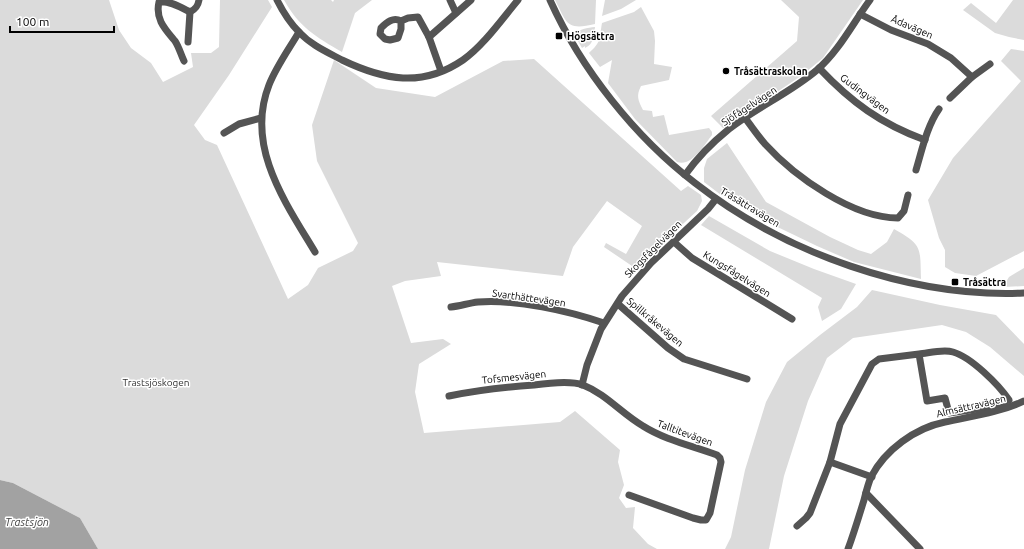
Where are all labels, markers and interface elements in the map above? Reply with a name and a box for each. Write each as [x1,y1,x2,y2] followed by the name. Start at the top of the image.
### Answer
[10,8,114,34] scale bar
[889,13,935,41] street label: Ådavägen
[16,15,49,28] text: 100 m
[554,31,564,41] marker: Högsättra
[567,31,614,42] place label: Högsättra
[721,66,731,76] marker: Tråsättraskolan
[734,66,808,77] place label: Tråsättraskolan
[838,72,892,116] street label: Gudingvägen
[719,84,779,128] street label: Sjöfågelvägen
[718,185,782,229] street label: Tråsättravägen
[622,218,684,280] street label: Skogsfågelvägen
[701,249,773,299] street label: Kungsfågelvägen
[950,277,960,287] marker: Tråsättra
[963,277,1006,288] place label: Tråsättra
[492,287,566,309] street label: Svarthättevägen
[625,295,685,349] street label: Spillkråkevägen
[481,368,547,386] street label: Tofsmesvägen
[122,377,190,388] park label: Trastsjöskogen
[935,393,1007,419] street label: Almsättravägen
[656,418,714,448] street label: Talltitevägen
[5,516,49,528] water label: Trastsjön

